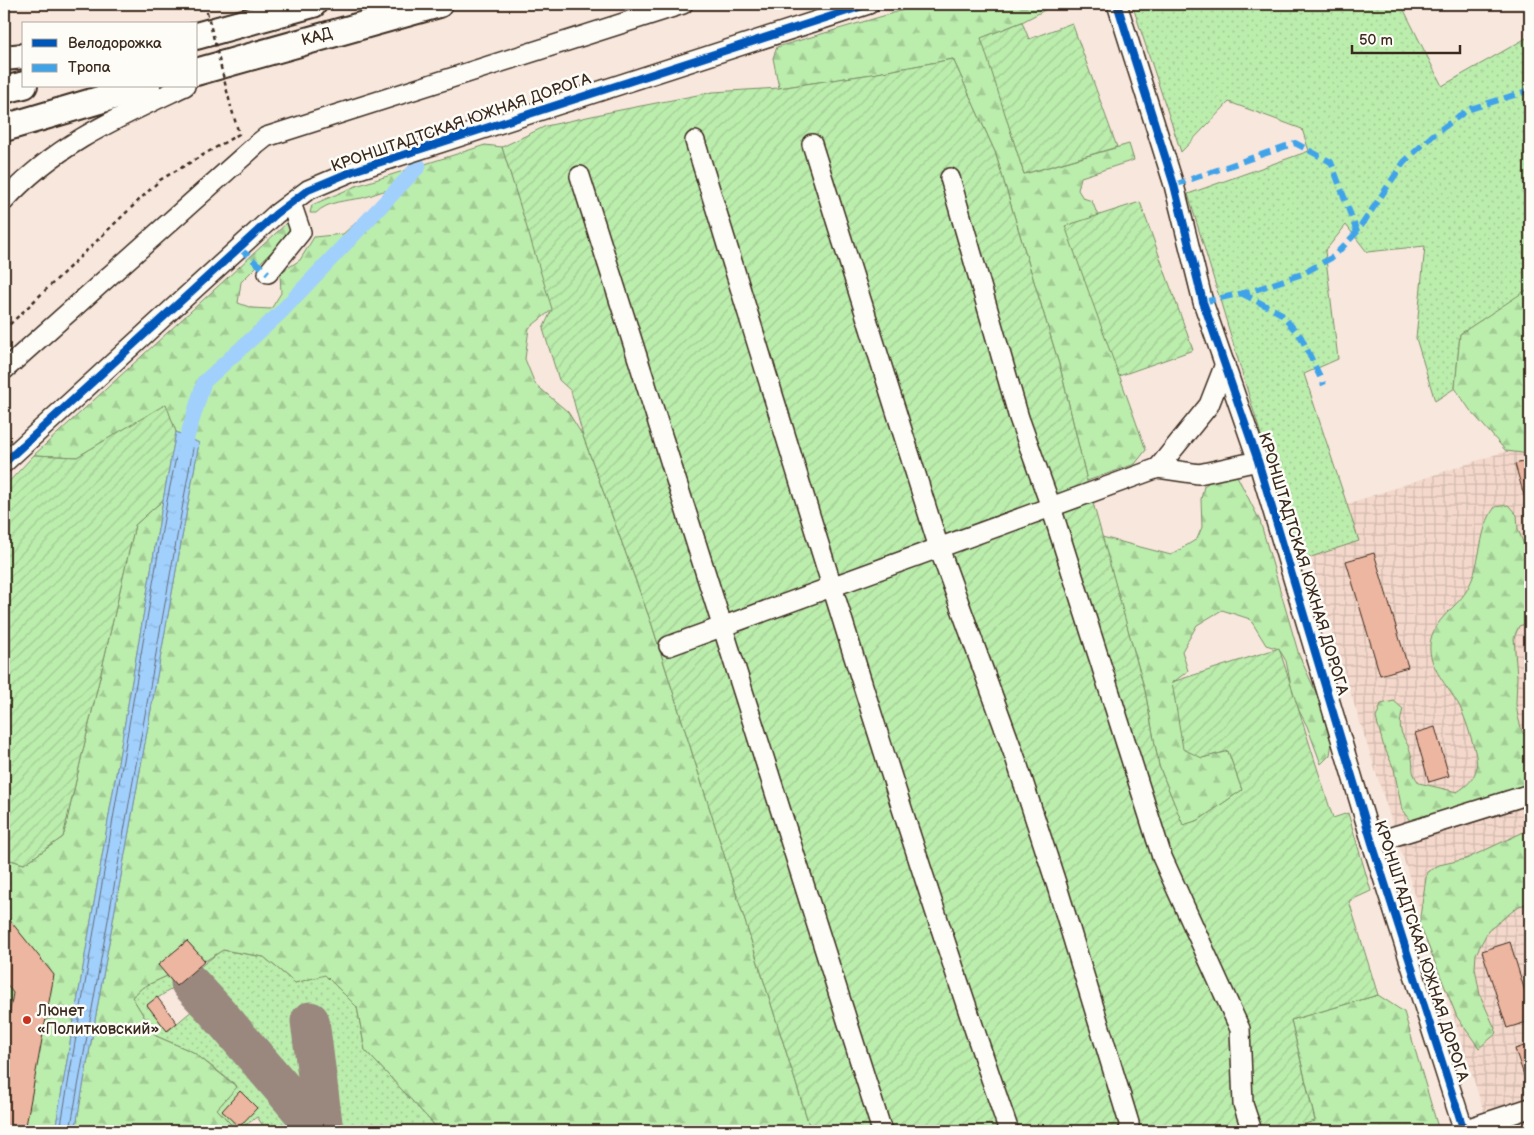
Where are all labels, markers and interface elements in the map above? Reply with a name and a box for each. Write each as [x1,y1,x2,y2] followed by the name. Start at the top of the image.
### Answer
[22,22,198,88] legend
[1352,22,1459,54] scale bar
[299,24,335,50] street label: КАД
[1359,31,1393,50] text: 50 m
[68,34,162,53] text: Велодорожка
[68,58,111,77] text: Тропа
[329,69,594,176] street label: КРОНШТАДТСКАЯ ЮЖНАЯ ДОРОГА
[1254,431,1352,698] street label: КРОНШТАДТСКАЯ ЮЖНАЯ ДОРОГА
[1370,818,1472,1084] street label: КРОНШТАДТСКАЯ ЮЖНАЯ ДОРОГА
[36,1002,159,1039] place label: Люнет «Политковский»
[21,1014,33,1026] marker: Люнет «Политковский»

